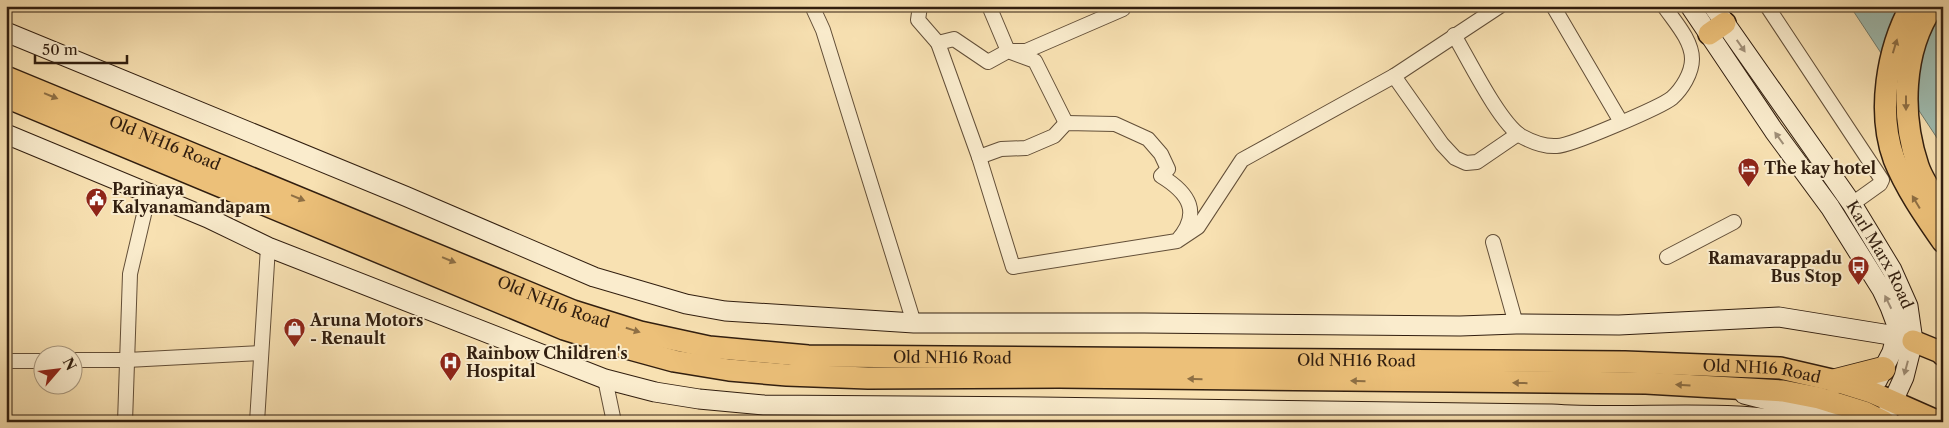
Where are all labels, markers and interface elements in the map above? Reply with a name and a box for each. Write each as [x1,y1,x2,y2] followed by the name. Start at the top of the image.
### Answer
[35,32,128,64] scale bar
[1736,39,1746,53] one-way arrow
[1892,39,1899,54] one-way arrow
[42,40,78,59] text: 50 m
[44,92,58,100] one-way arrow
[1902,95,1910,111] one-way arrow
[106,111,224,175] street label: Old NH16 Road
[1774,131,1784,144] one-way arrow
[1736,156,1760,187] hotel icon: The kay hotel
[1764,158,1877,178] place label: The kay hotel
[112,179,271,217] place label: Parinaya Kalyanamandapam
[84,186,108,217] public building icon: Parinaya Kalyanamandapam
[291,195,306,202] one-way arrow
[1911,195,1921,208] one-way arrow
[1842,197,1918,312] street label: Karl Marx Road
[1708,248,1842,286] place label: Ramavarappadu Bus Stop
[1846,255,1870,286] bus stop icon: Ramavarappadu Bus Stop
[442,256,457,264] one-way arrow
[494,271,613,332] street label: Old NH16 Road
[1883,295,1891,309] one-way arrow
[309,310,423,348] place label: Aruna Motors - Renault
[282,317,306,348] shop icon: Aruna Motors - Renault
[626,327,641,334] one-way arrow
[466,343,628,381] place label: Rainbow Children's Hospital
[32,346,82,396] north arrow
[893,347,1012,367] street label: Old NH16 Road
[438,350,462,381] hospital icon: Rainbow Children's Hospital
[1297,350,1416,370] street label: Old NH16 Road
[59,354,80,373] text: N
[1702,355,1823,387] street label: Old NH16 Road
[1902,360,1910,375] one-way arrow
[1187,375,1203,383] one-way arrow
[1349,377,1365,385] one-way arrow
[1512,379,1528,387] one-way arrow
[1674,380,1690,388] one-way arrow

